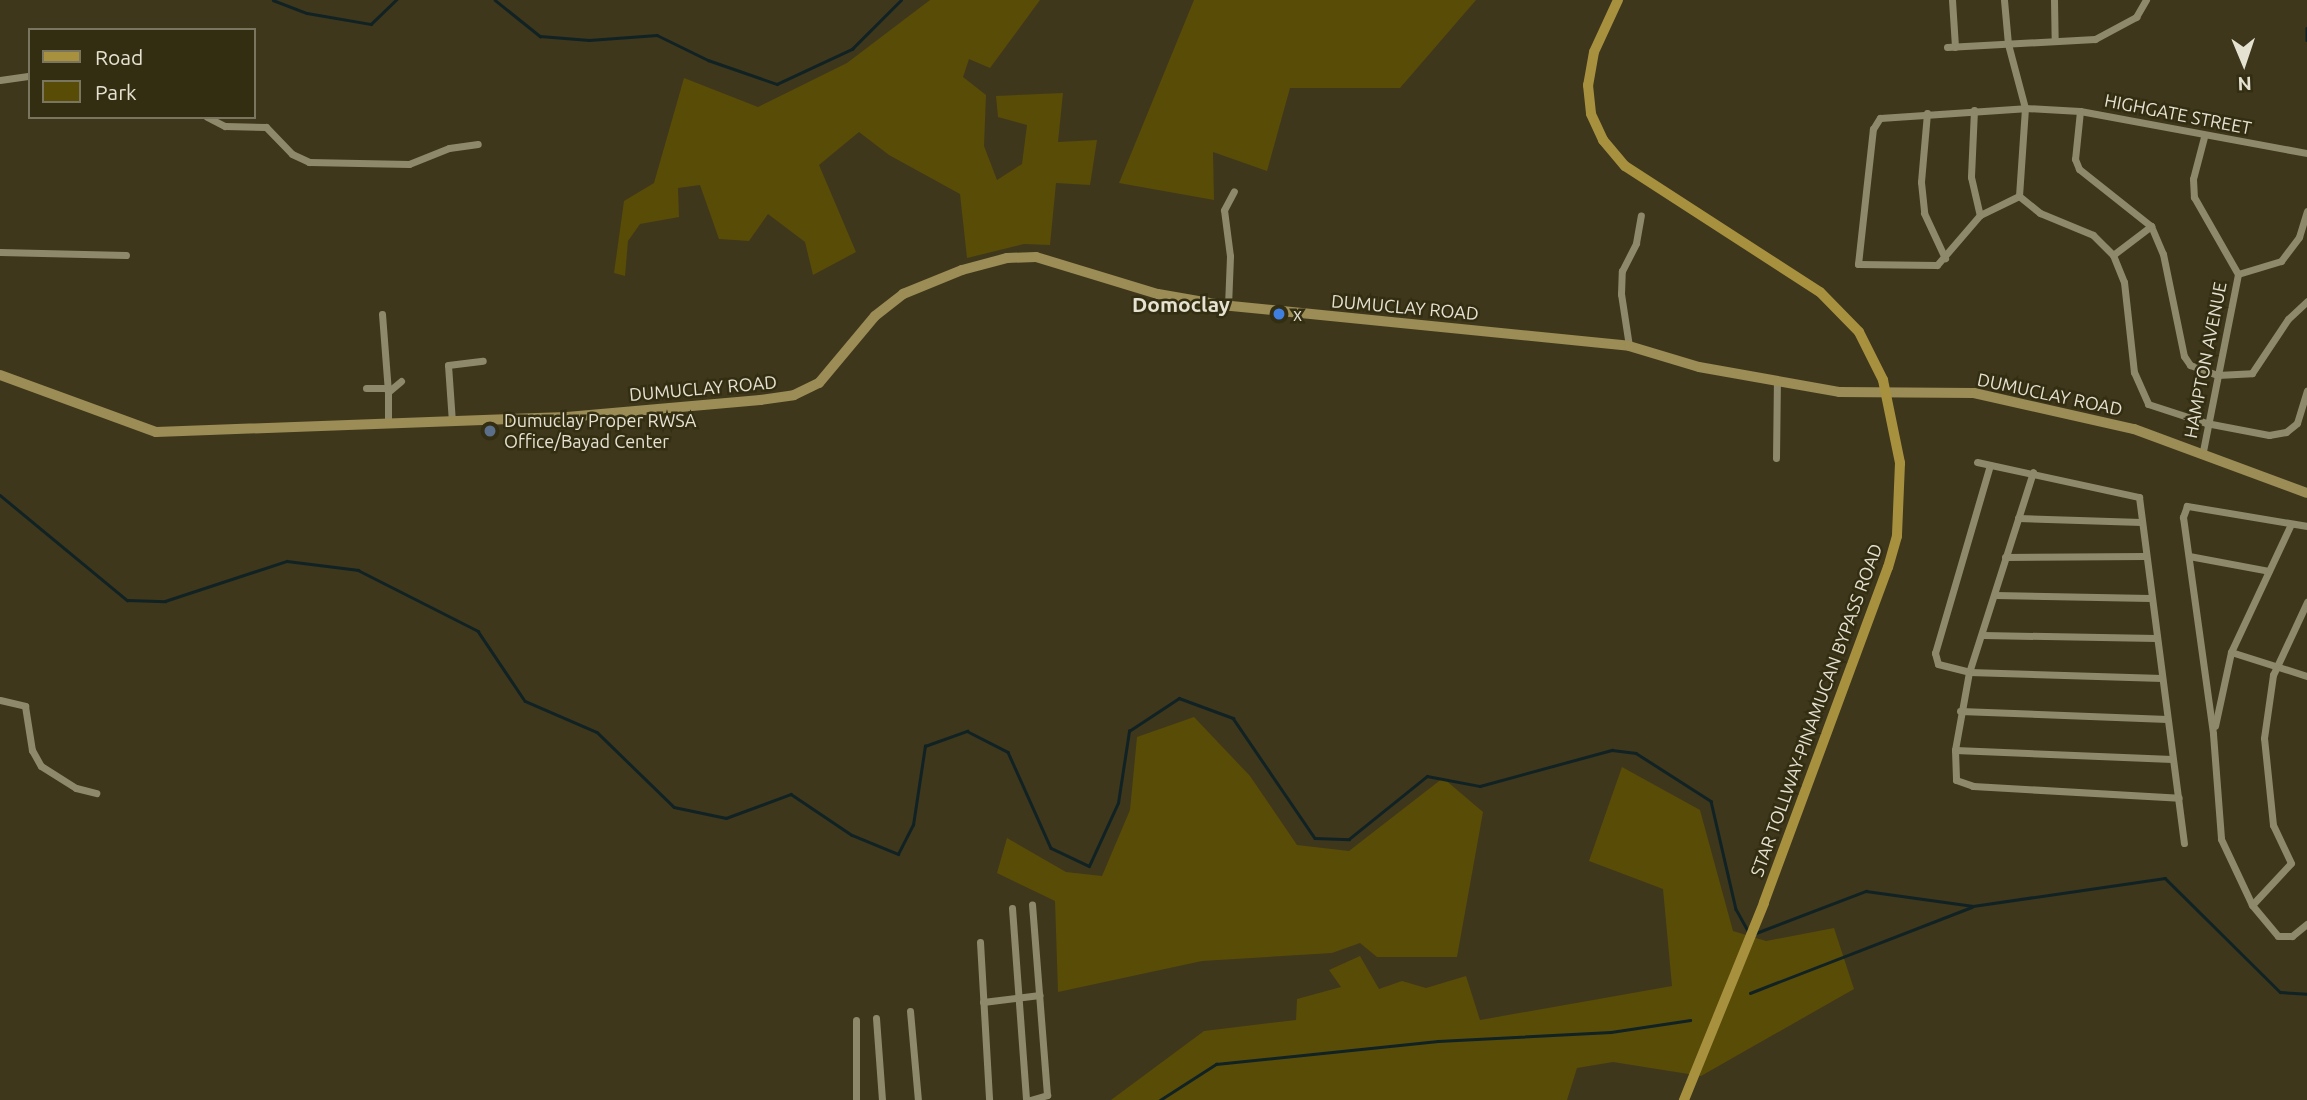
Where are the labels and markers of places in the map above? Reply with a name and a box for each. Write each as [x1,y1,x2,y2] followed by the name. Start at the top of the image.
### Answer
[1293,303,1302,325] place label: x
[1271,306,1287,322] marker: x
[504,410,696,452] place label: Dumuclay Proper RWSA Office/Bayad Center
[482,423,498,439] marker: Dumuclay Proper RWSA Office/Bayad Center

